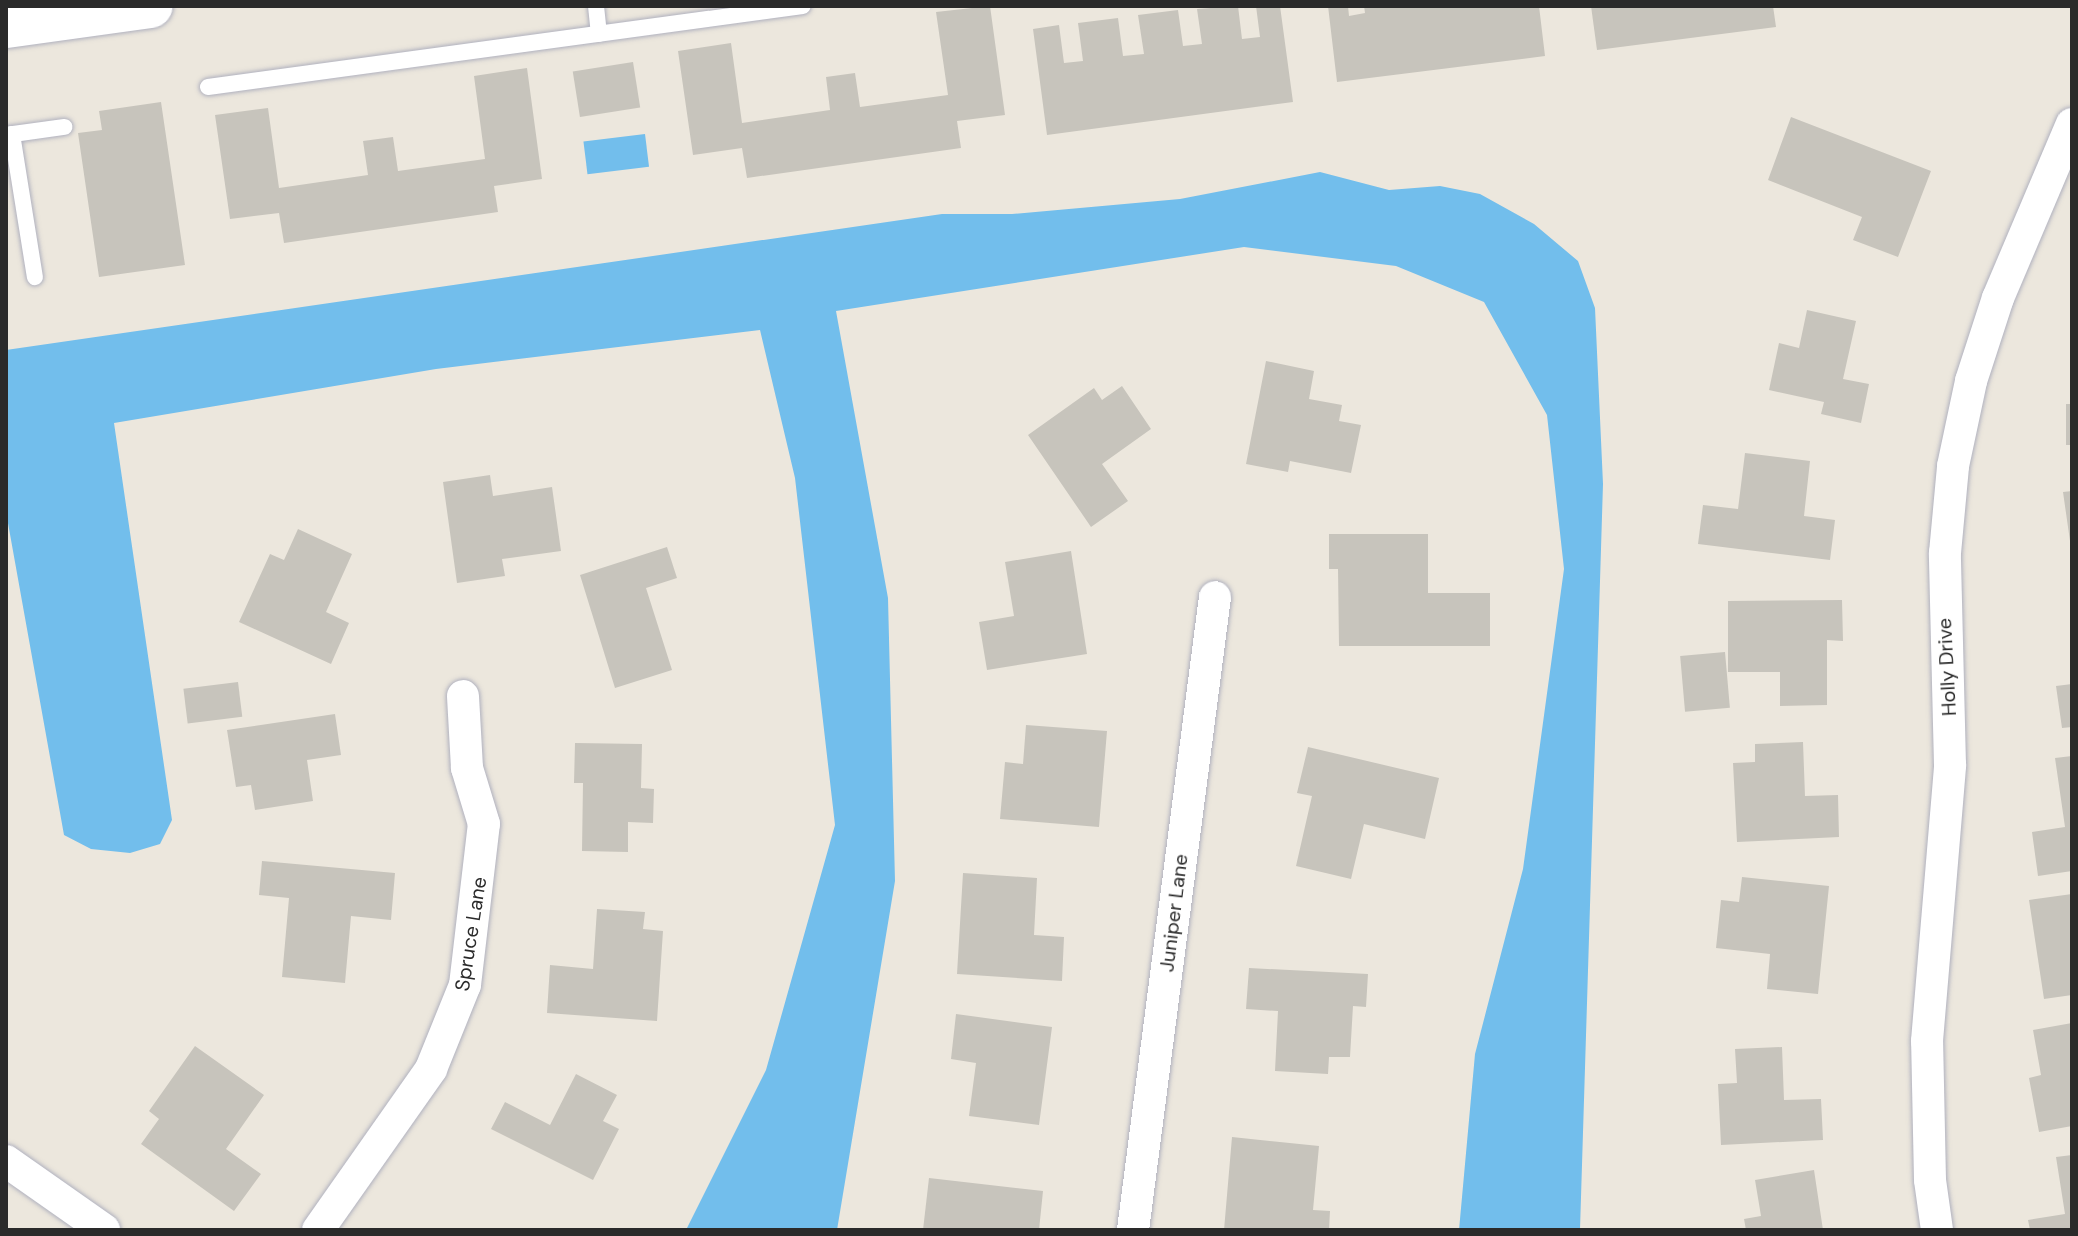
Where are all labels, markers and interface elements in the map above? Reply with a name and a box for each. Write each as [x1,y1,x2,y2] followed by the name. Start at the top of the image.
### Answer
[1932,617,1962,717] street label: Holly Drive
[1155,853,1193,973] street label: Juniper Lane
[450,875,492,993] street label: Spruce Lane

